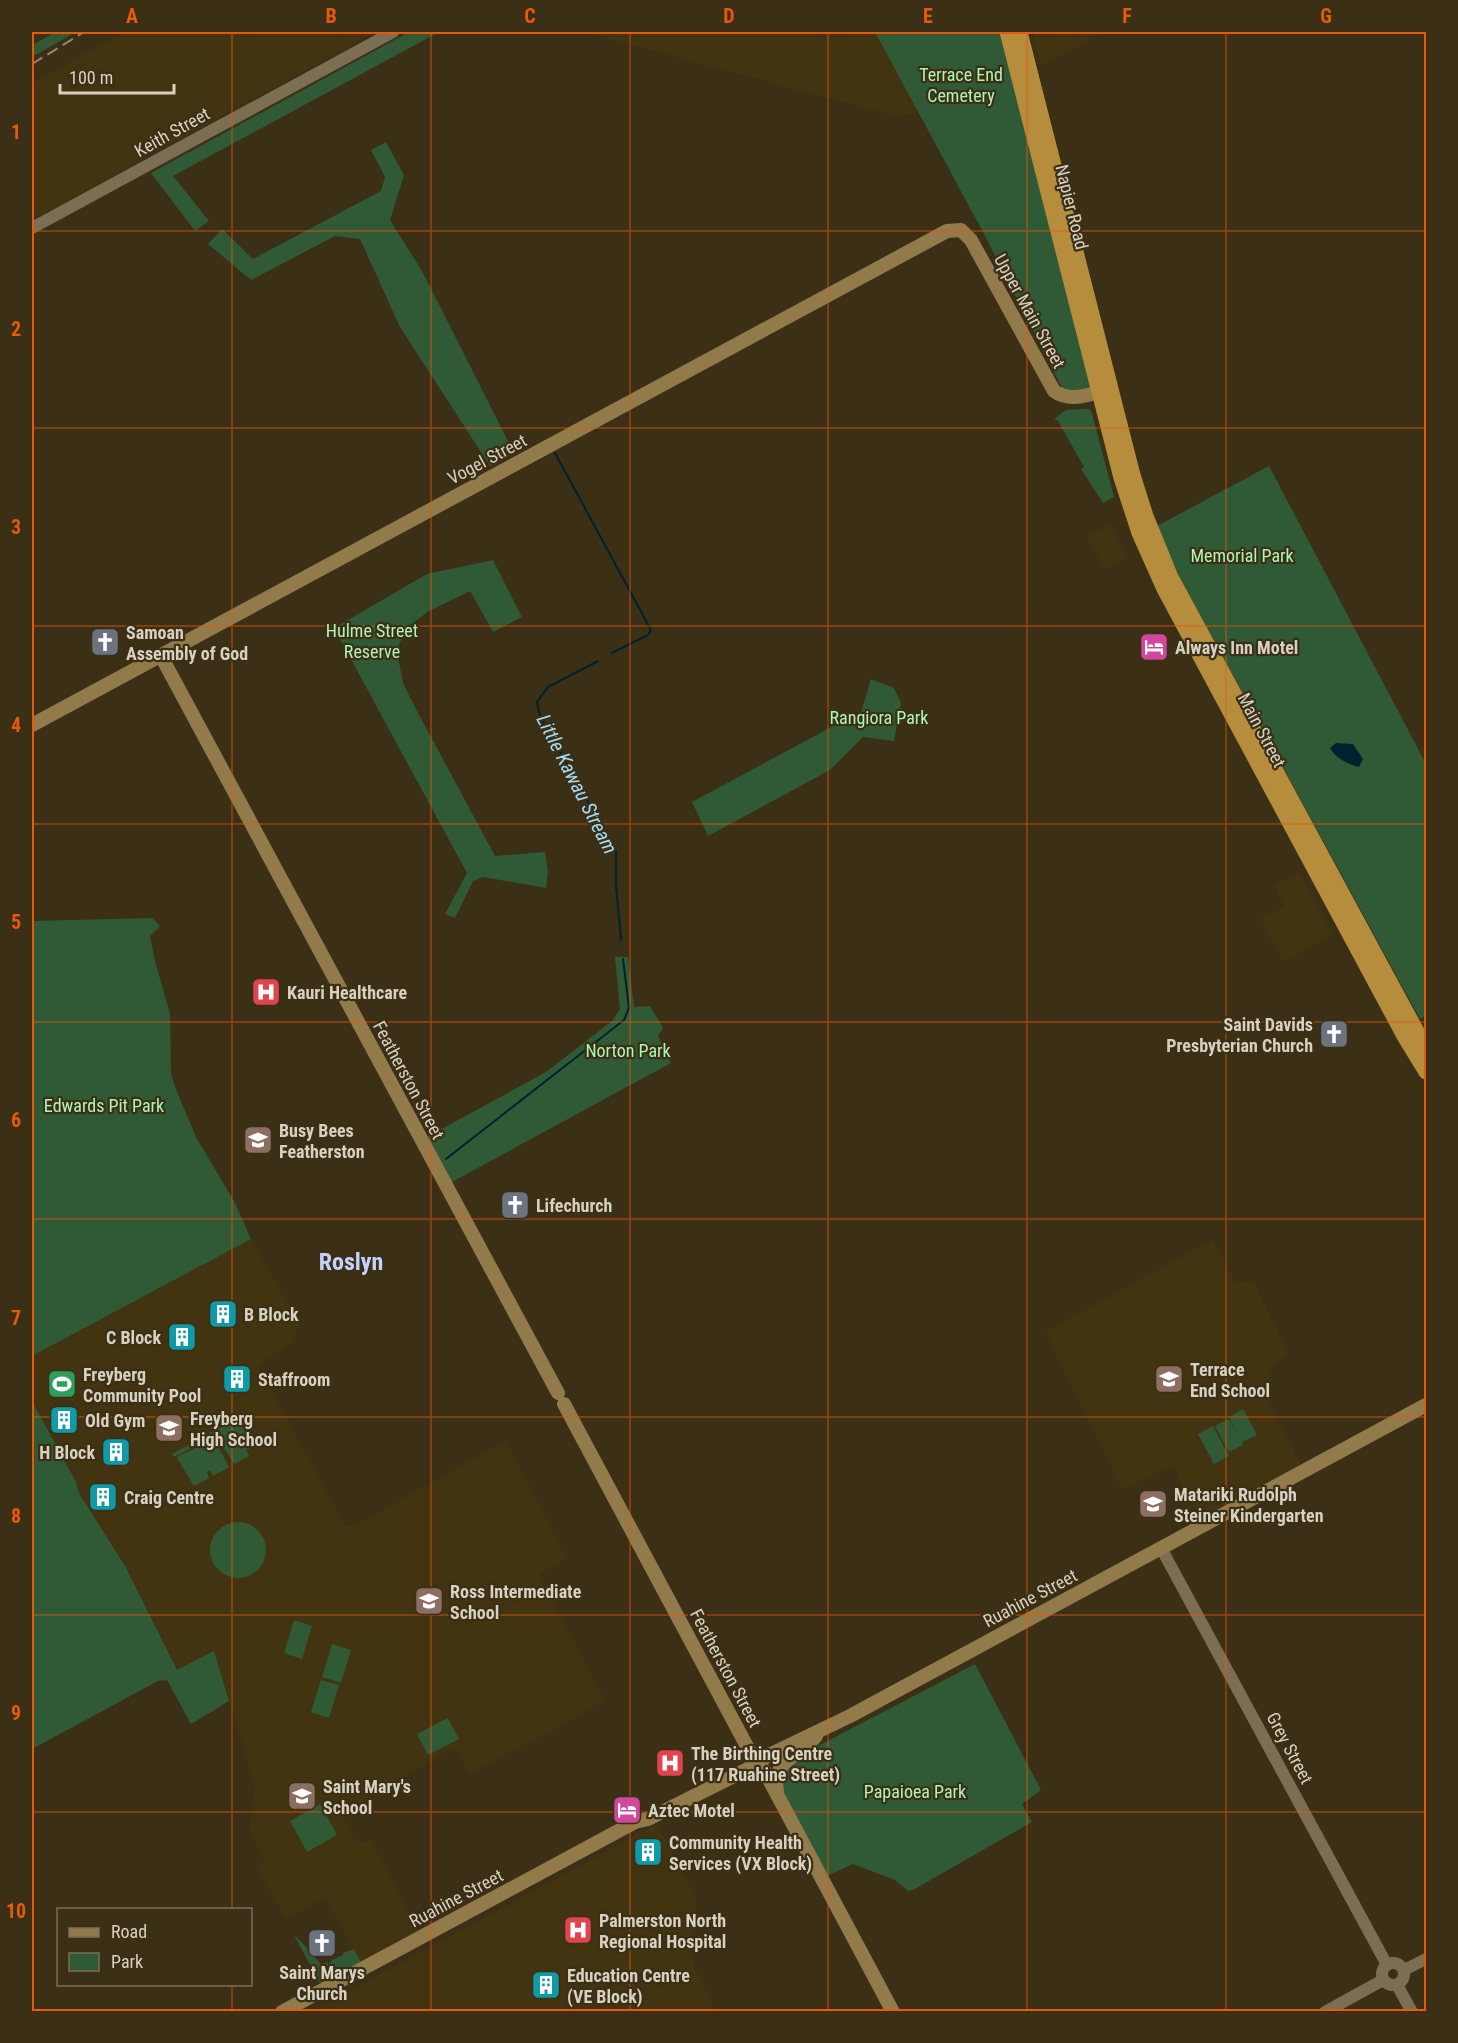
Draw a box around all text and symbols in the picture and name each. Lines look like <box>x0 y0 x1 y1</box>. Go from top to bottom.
text: A <box>126 4 138 28</box>
text: B <box>325 4 337 28</box>
text: C <box>524 4 536 28</box>
text: D <box>723 4 735 28</box>
text: E <box>923 4 933 28</box>
text: F <box>1122 4 1132 28</box>
text: G <box>1320 4 1332 28</box>
scale bar <box>60 57 174 95</box>
park label: Terrace End Cemetery <box>919 64 1003 106</box>
text: 100 m <box>69 67 113 88</box>
street label: Keith Street <box>131 103 213 161</box>
text: 1 <box>11 120 21 144</box>
street label: Napier Road <box>1051 162 1093 252</box>
street label: Upper Main Street <box>990 250 1070 372</box>
text: 2 <box>11 317 21 341</box>
street label: Vogel Street <box>444 429 530 489</box>
text: 3 <box>11 515 21 539</box>
park label: Memorial Park <box>1190 545 1294 566</box>
park label: Hulme Street Reserve <box>326 620 418 662</box>
place label: Samoan Assembly of God <box>126 622 248 664</box>
church icon: Samoan Assembly of God <box>89 626 121 658</box>
hotel icon: Always Inn Motel <box>1138 631 1170 663</box>
place label: Always Inn Motel <box>1175 637 1298 658</box>
street label: Main Street <box>1234 689 1290 771</box>
park label: Rangiora Park <box>830 707 928 728</box>
water label: Little Kawau Stream <box>531 710 623 858</box>
text: 4 <box>11 713 21 737</box>
text: 5 <box>11 910 21 934</box>
hospital icon: Kauri Healthcare <box>250 976 282 1008</box>
place label: Kauri Healthcare <box>287 982 408 1003</box>
place label: Saint Davids Presbyterian Church <box>1166 1014 1313 1056</box>
street label: Featherston Street <box>369 1017 449 1143</box>
church icon: Saint Davids Presbyterian Church <box>1318 1018 1350 1050</box>
park label: Norton Park <box>585 1040 671 1061</box>
park label: Edwards Pit Park <box>44 1095 164 1116</box>
text: 6 <box>11 1108 21 1132</box>
place label: Busy Bees Featherston <box>279 1120 365 1162</box>
school or university icon: Busy Bees Featherston <box>242 1124 274 1156</box>
church icon: Lifechurch <box>499 1189 531 1221</box>
place label: Lifechurch <box>536 1195 612 1216</box>
district label: Roslyn <box>319 1248 383 1276</box>
building icon: B Block <box>207 1298 239 1330</box>
place label: B Block <box>244 1304 299 1325</box>
text: 7 <box>11 1306 21 1330</box>
building icon: C Block <box>166 1321 198 1353</box>
place label: C Block <box>106 1327 161 1348</box>
place label: Terrace End School <box>1190 1359 1270 1401</box>
building icon: Staffroom <box>221 1363 253 1395</box>
school or university icon: Terrace End School <box>1153 1363 1185 1395</box>
place label: Freyberg Community Pool <box>83 1364 201 1406</box>
sports icon: Freyberg Community Pool <box>46 1368 78 1400</box>
place label: Staffroom <box>258 1369 330 1390</box>
building icon: Old Gym <box>48 1404 80 1436</box>
place label: Freyberg High School <box>190 1408 277 1450</box>
place label: Old Gym <box>85 1410 145 1431</box>
school or university icon: Freyberg High School <box>153 1412 185 1444</box>
building icon: H Block <box>100 1436 132 1468</box>
place label: H Block <box>39 1442 95 1463</box>
building icon: Craig Centre <box>87 1481 119 1513</box>
place label: Matariki Rudolph Steiner Kindergarten <box>1174 1484 1324 1526</box>
place label: Craig Centre <box>124 1487 214 1508</box>
school or university icon: Matariki Rudolph Steiner Kindergarten <box>1137 1488 1169 1520</box>
text: 8 <box>11 1504 21 1528</box>
street label: Ruahine Street <box>980 1565 1080 1631</box>
place label: Ross Intermediate School <box>450 1581 582 1623</box>
school or university icon: Ross Intermediate School <box>413 1585 445 1617</box>
street label: Featherston Street <box>686 1605 766 1731</box>
text: 9 <box>11 1701 21 1725</box>
street label: Grey Street <box>1262 1709 1318 1787</box>
place label: The Birthing Centre (117 Ruahine Street) <box>691 1743 840 1786</box>
hospital icon: The Birthing Centre (117 Ruahine Street) <box>654 1747 686 1779</box>
place label: Saint Mary's School <box>323 1776 411 1818</box>
school or university icon: Saint Mary's School <box>286 1780 318 1812</box>
park label: Papaioea Park <box>864 1781 966 1802</box>
hotel icon: Aztec Motel <box>611 1794 643 1826</box>
place label: Aztec Motel <box>648 1800 735 1821</box>
place label: Community Health Services (VX Block) <box>669 1832 812 1875</box>
building icon: Community Health Services (VX Block) <box>632 1836 664 1868</box>
street label: Ruahine Street <box>406 1865 506 1931</box>
text: 10 <box>6 1899 26 1923</box>
legend <box>57 1908 252 1986</box>
place label: Palmerston North Regional Hospital <box>599 1910 726 1952</box>
hospital icon: Palmerston North Regional Hospital <box>562 1914 594 1946</box>
text: Road <box>111 1921 147 1942</box>
church icon: Saint Marys Church <box>306 1927 338 1959</box>
text: Park <box>111 1951 143 1972</box>
place label: Saint Marys Church <box>279 1962 365 2004</box>
place label: Education Centre (VE Block) <box>567 1965 690 2008</box>
building icon: Education Centre (VE Block) <box>530 1969 562 2001</box>

